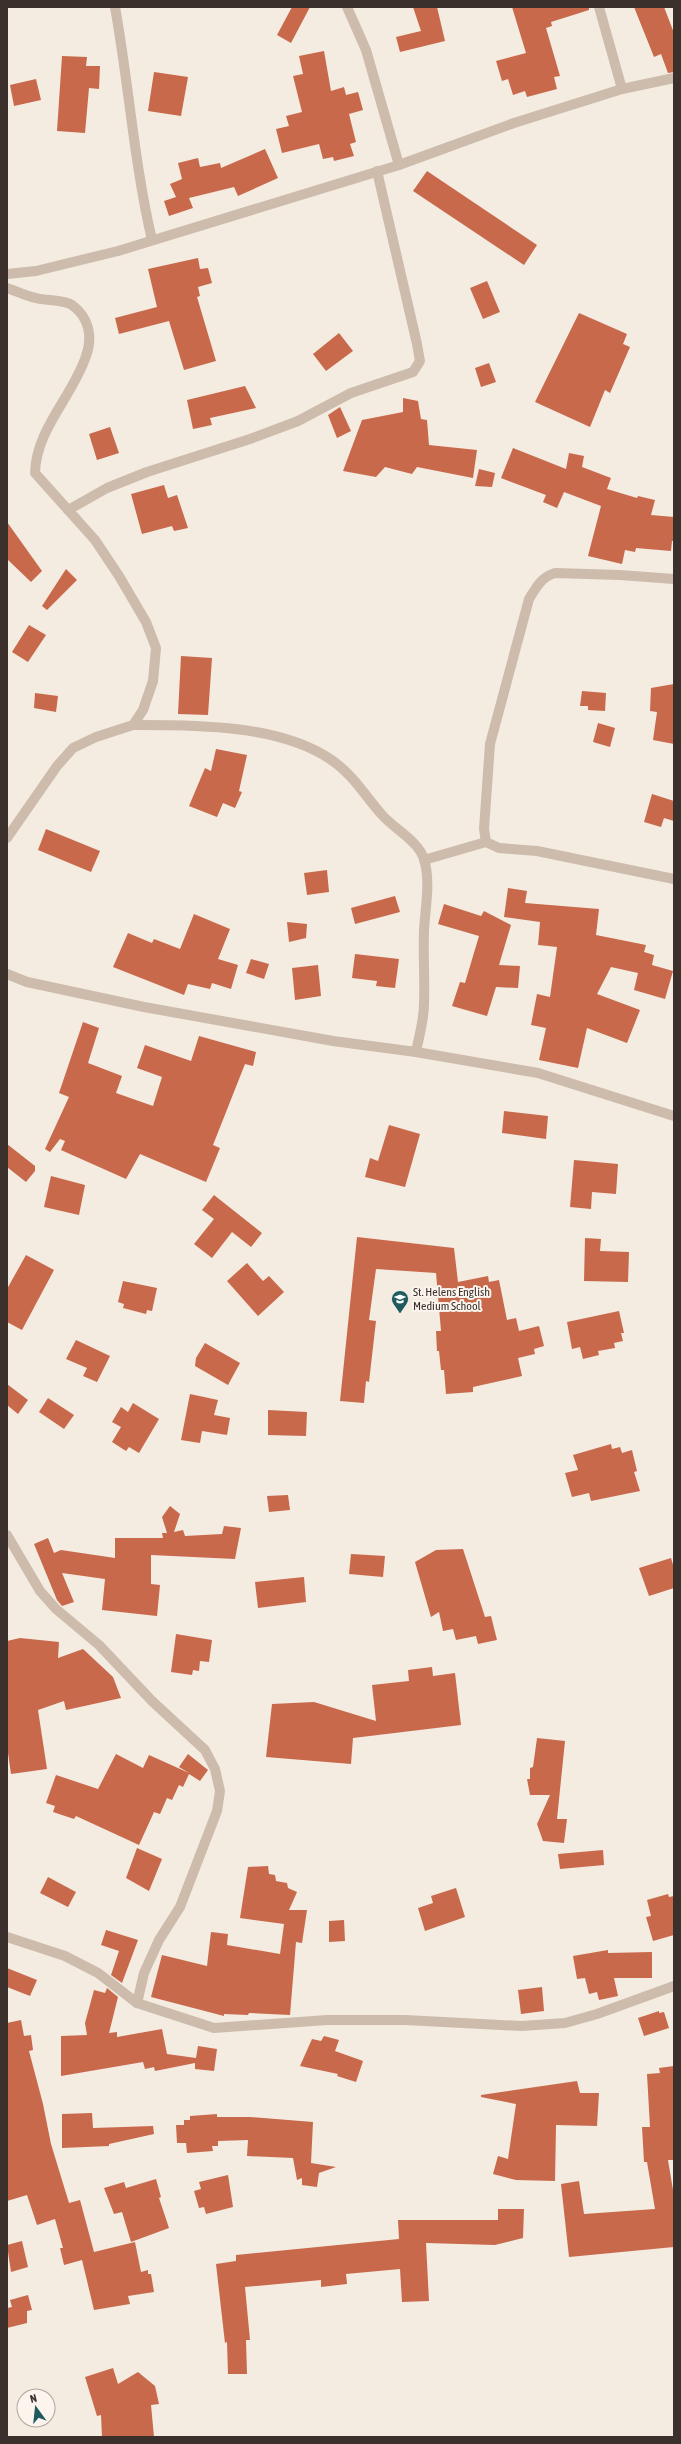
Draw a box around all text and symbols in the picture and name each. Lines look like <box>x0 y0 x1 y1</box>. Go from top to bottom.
place label: St. Helens English Medium School <box>413 1285 490 1313</box>
school or university icon: St. Helens English Medium School <box>390 1289 410 1314</box>
north arrow <box>16 2388 56 2428</box>
text: N <box>29 2392 38 2405</box>

